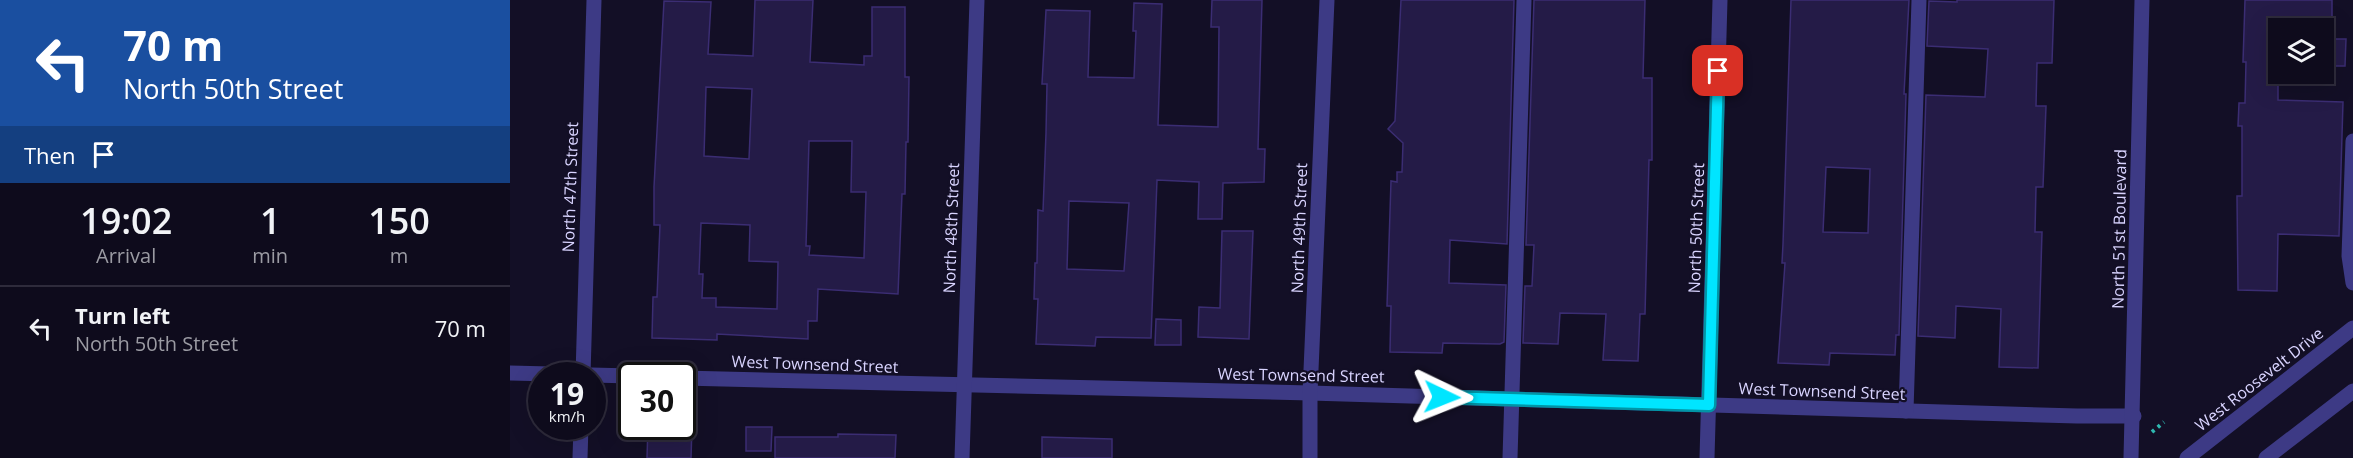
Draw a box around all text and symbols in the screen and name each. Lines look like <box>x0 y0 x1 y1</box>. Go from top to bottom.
text: 70 m <box>123 16 223 73</box>
map controls <box>2268 18 2334 84</box>
button: layers <box>2268 18 2334 84</box>
icon: left <box>24 24 102 102</box>
pin <box>1692 45 1743 96</box>
icon: arrive <box>1701 54 1734 87</box>
text: North 50th Street <box>123 70 343 107</box>
street label: North 47th Street <box>557 121 583 253</box>
icon: arrive <box>87 138 120 171</box>
text: Then <box>24 140 75 170</box>
street label: North 51st Boulevard <box>2107 149 2131 309</box>
street label: North 48th Street <box>938 162 964 294</box>
street label: North 49th Street <box>1286 162 1312 294</box>
street label: North 50th Street <box>1683 162 1709 294</box>
text: 19:02 <box>80 196 172 245</box>
text: 1 <box>260 196 281 245</box>
text: 150 <box>368 196 430 245</box>
text: Arrival <box>96 242 156 269</box>
text: min <box>252 242 288 269</box>
text: m <box>390 242 408 269</box>
text: Turn left <box>75 300 170 330</box>
icon: left <box>24 312 57 345</box>
text: 70 m <box>435 313 486 343</box>
street label: West Roosevelt Drive <box>2190 322 2328 436</box>
text: North 50th Street <box>75 330 238 357</box>
street label: West Townsend Street <box>731 350 899 378</box>
speed limit sign: 30 <box>618 362 696 440</box>
street label: West Townsend Street <box>1217 363 1385 387</box>
position arrow <box>1410 365 1474 429</box>
text: 19 <box>550 373 584 414</box>
street label: West Townsend Street <box>1738 377 1906 405</box>
text: km/h <box>549 406 585 426</box>

